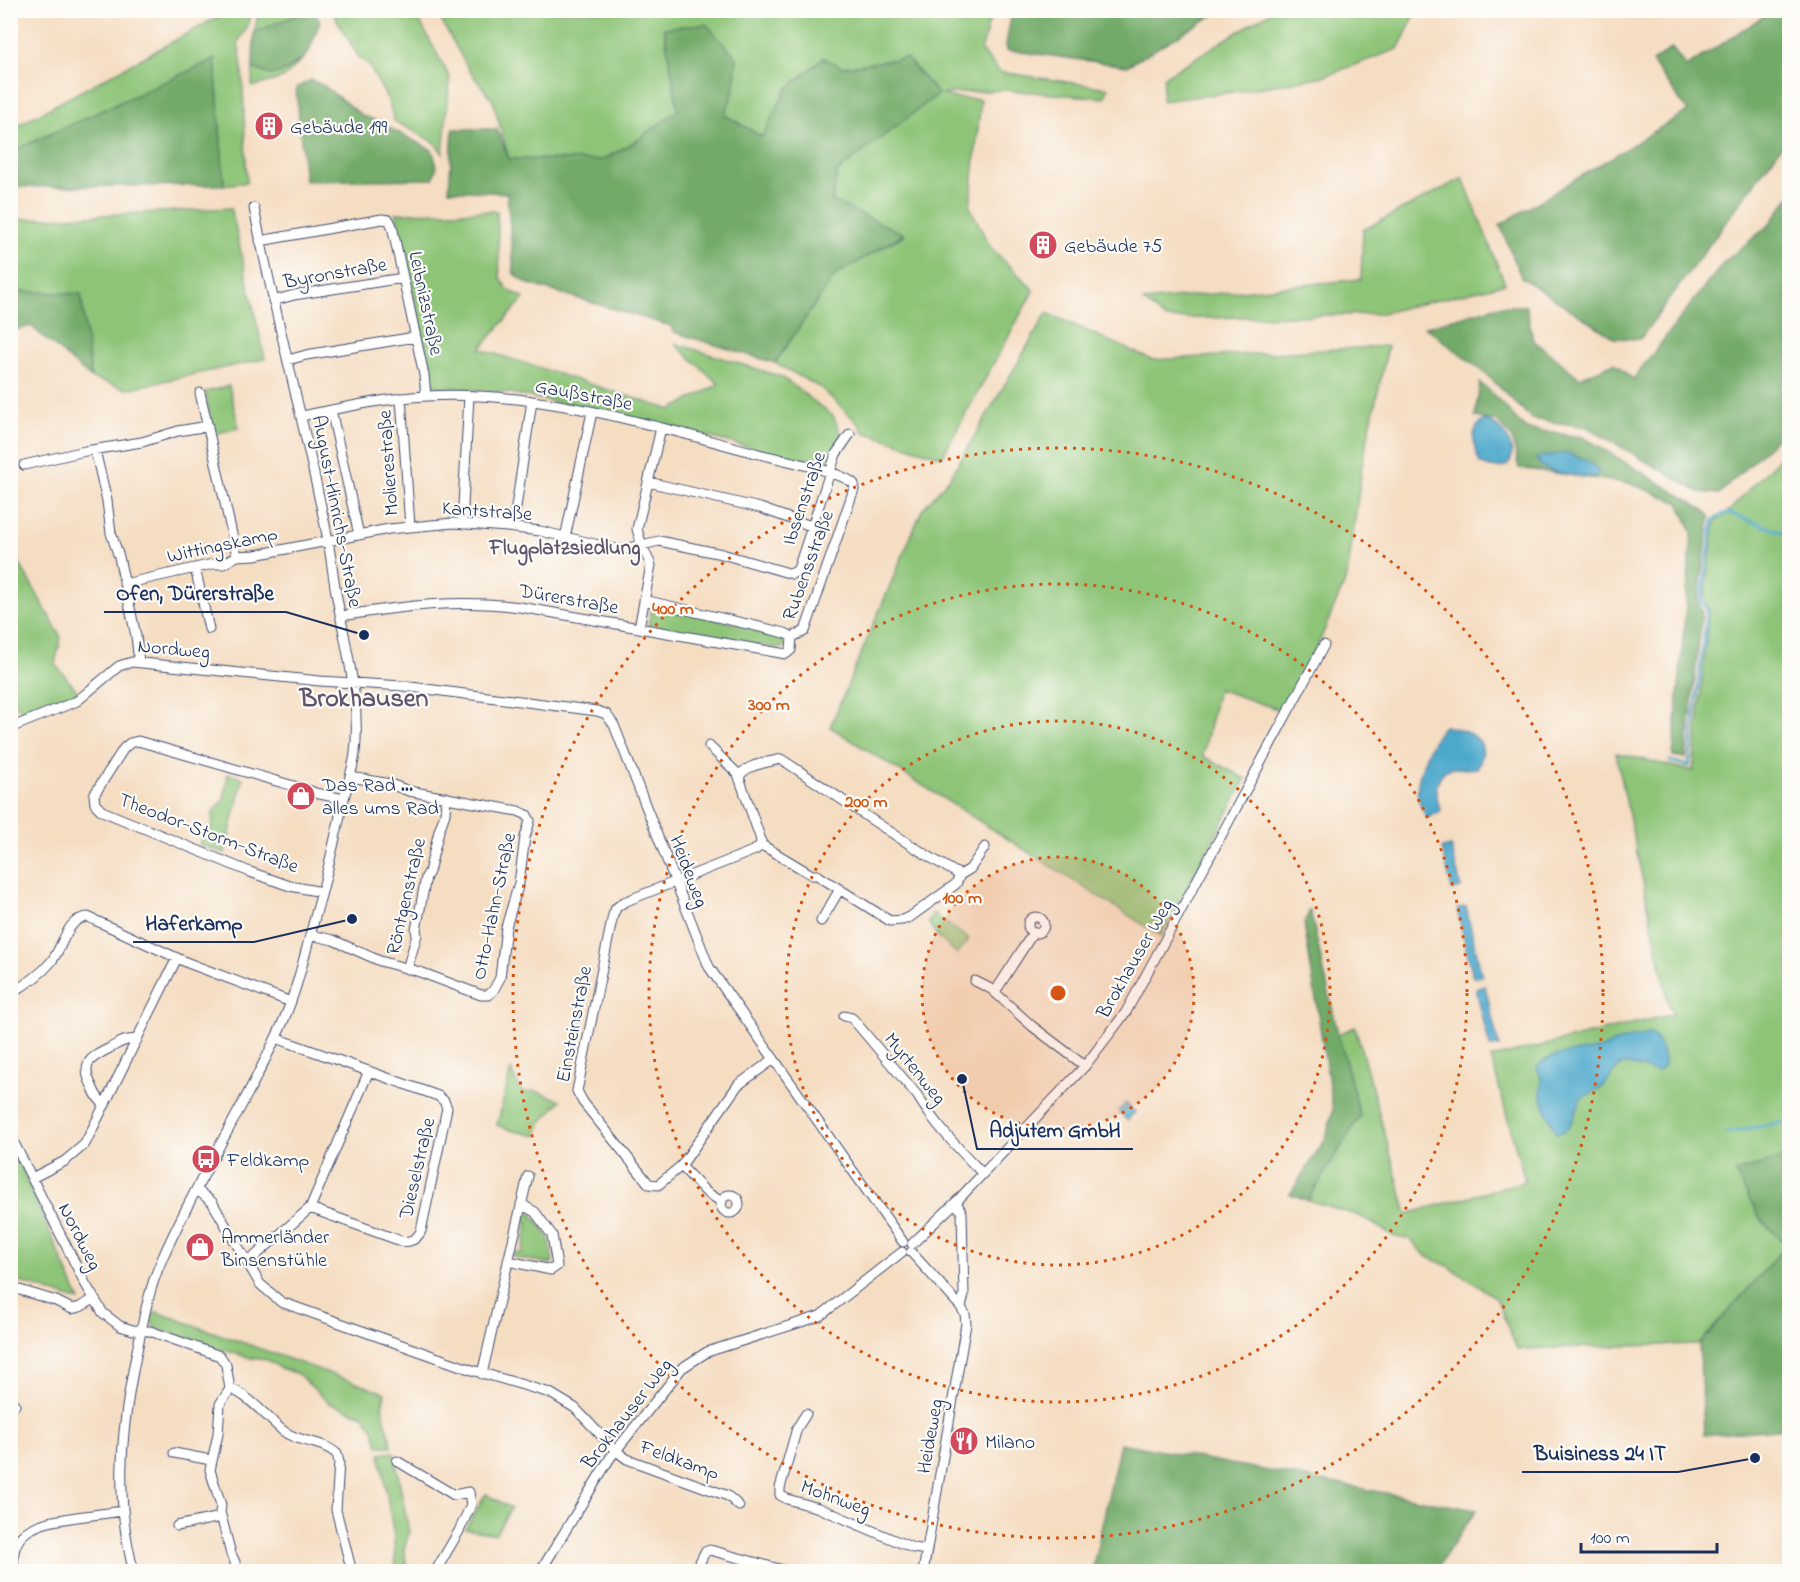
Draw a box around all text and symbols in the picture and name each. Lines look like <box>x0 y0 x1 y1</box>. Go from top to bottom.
building icon: Gebäude 199 <box>253 110 285 142</box>
place label: Gebäude 199 <box>290 114 387 143</box>
building icon: Gebäude 75 <box>1027 229 1059 261</box>
place label: Gebäude 75 <box>1064 233 1162 262</box>
street label: Leibnizstraße <box>399 249 450 358</box>
street label: Byronstraße <box>281 251 389 298</box>
street label: Gaußstraße <box>532 373 635 420</box>
street label: Molierestraße <box>371 409 408 517</box>
street label: August-Hinrichs-Straße <box>302 413 368 610</box>
street label: Ibsenstraße <box>776 448 835 550</box>
street label: Kantstraße <box>441 495 533 530</box>
street label: Rubensstraße <box>776 507 843 625</box>
street label: Wittingskamp <box>165 521 281 573</box>
district label: Flugplatzsiedlung <box>488 534 641 566</box>
callout: Ofen, Dürerstraße <box>104 573 286 612</box>
street label: Dürerstraße <box>515 577 621 623</box>
text: Ofen, Dürerstraße <box>116 580 275 610</box>
text: 400 m <box>652 597 694 623</box>
street label: Nordweg <box>136 633 211 669</box>
district label: Brokhausen <box>299 681 428 719</box>
text: 300 m <box>747 693 790 719</box>
place label: Das Rad ... alles ums Rad <box>321 772 439 824</box>
shop icon: Das Rad ... alles ums Rad <box>285 780 317 812</box>
street label: Theodor-Storm-Straße <box>114 787 302 882</box>
text: 200 m <box>844 790 888 816</box>
street label: Otto-Hahn-Straße <box>466 830 525 983</box>
street label: Heideweg <box>660 831 715 913</box>
street label: Röntgenstraße <box>380 835 436 958</box>
text: 100 m <box>942 886 982 912</box>
street label: Brokhauser Weg <box>1090 894 1183 1026</box>
callout: Haferkamp <box>133 903 254 942</box>
text: Haferkamp <box>145 910 243 940</box>
street label: Einsteinstraße <box>550 964 601 1085</box>
centre of rings <box>1048 983 1068 1003</box>
street label: Myrtenweg <box>875 1027 952 1113</box>
callout: Adjutem GmbH <box>977 1110 1133 1149</box>
street label: Dieselstraße <box>392 1115 444 1223</box>
text: Adjutem GmbH <box>989 1117 1121 1147</box>
bus stop icon: Feldkamp <box>190 1143 222 1175</box>
place label: Feldkamp <box>226 1147 310 1176</box>
street label: Nordweg <box>49 1198 108 1276</box>
place label: Ammerländer Binsenstühle <box>220 1224 330 1276</box>
shop icon: Ammerländer Binsenstühle <box>184 1231 216 1263</box>
street label: Brokhauser Weg <box>575 1353 681 1478</box>
street label: Heideweg <box>911 1397 953 1476</box>
restaurant icon: Milano <box>948 1425 980 1457</box>
place label: Milano <box>985 1429 1035 1458</box>
street label: Feldkamp <box>634 1433 723 1489</box>
callout: Buisiness 24 IT <box>1522 1433 1678 1472</box>
text: Buisiness 24 IT <box>1533 1440 1666 1470</box>
street label: Mohnweg <box>796 1473 874 1526</box>
scale bar <box>1581 1516 1718 1554</box>
text: 100 m <box>1590 1526 1630 1552</box>

